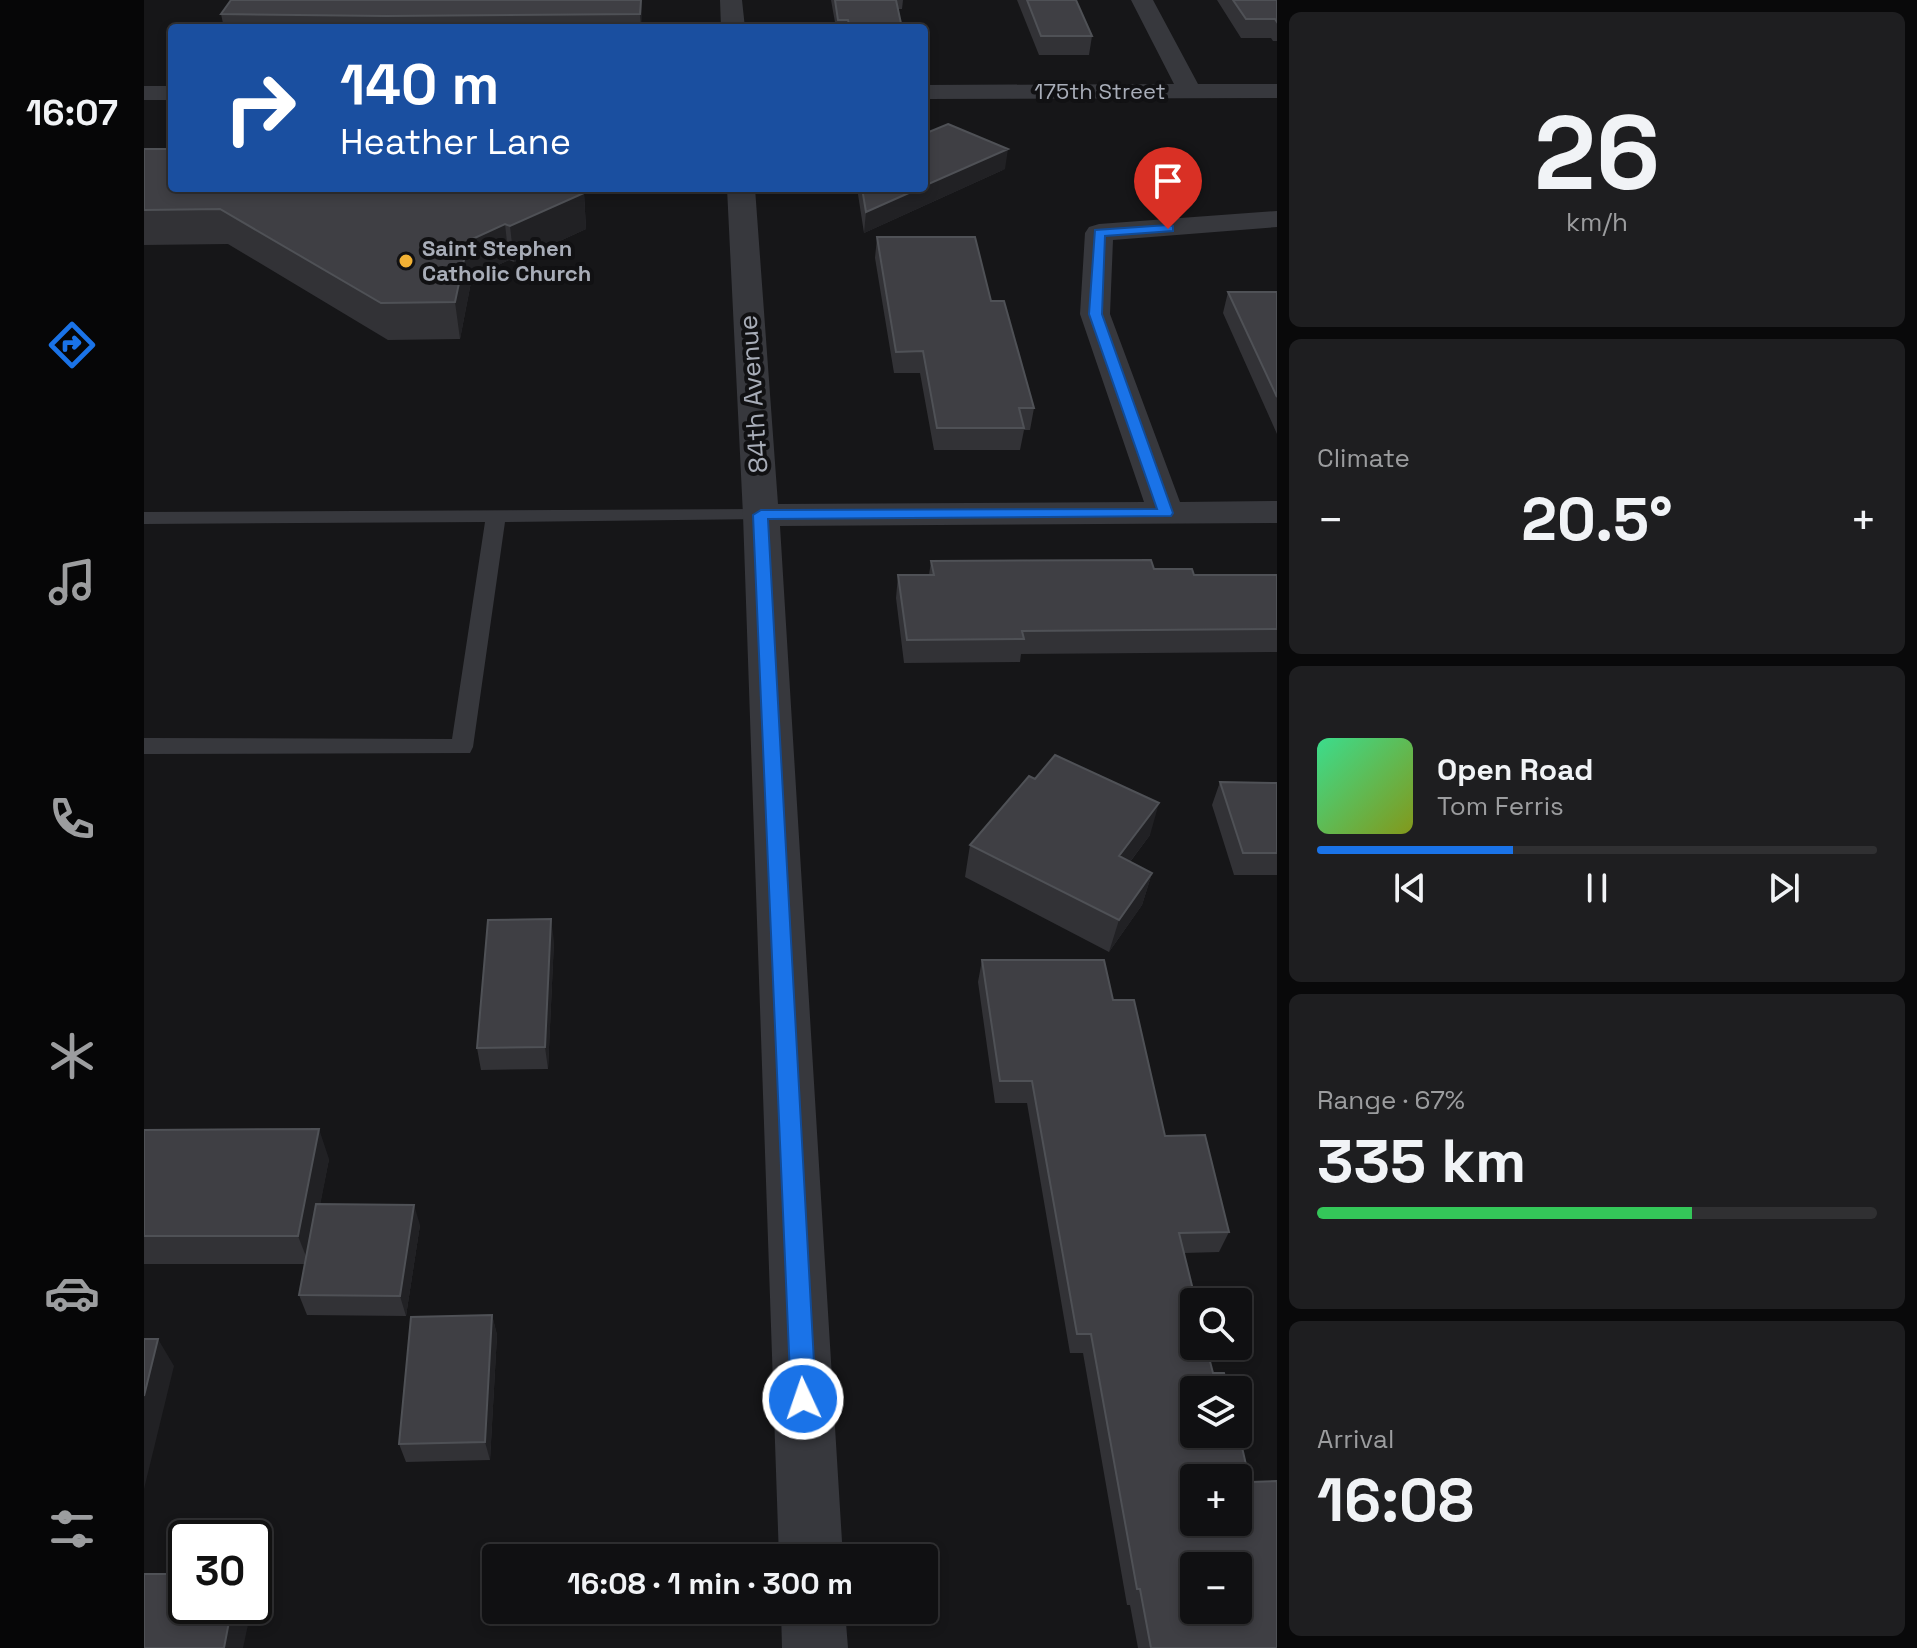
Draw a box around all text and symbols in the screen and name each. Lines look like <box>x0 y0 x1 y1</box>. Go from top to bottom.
text: 140 m <box>340 49 499 120</box>
icon: right <box>208 56 312 160</box>
street label: 175th Street <box>1034 77 1166 105</box>
text: 26 <box>1534 87 1660 219</box>
text: 16:07 <box>26 90 118 136</box>
text: Heather Lane <box>340 119 571 165</box>
pin <box>1134 147 1202 229</box>
icon: arrive <box>1146 159 1190 203</box>
text: km/h <box>1566 205 1628 239</box>
place label: Saint Stephen Catholic Church <box>422 234 591 287</box>
marker: Saint Stephen Catholic Church <box>397 252 415 270</box>
street label: 84th Avenue <box>731 314 775 474</box>
icon: directions <box>44 317 100 373</box>
text: Climate <box>1317 441 1410 475</box>
text: 20.5° <box>1521 481 1673 558</box>
text: − <box>1317 492 1344 548</box>
text: + <box>1850 492 1877 548</box>
icon: music <box>44 554 100 610</box>
text: Open Road <box>1437 750 1593 789</box>
text: Tom Ferris <box>1437 789 1564 823</box>
icon: phone <box>44 791 100 847</box>
icon: previous <box>1388 866 1432 910</box>
icon: pause <box>1575 866 1619 910</box>
icon: next <box>1762 866 1806 910</box>
icon: climate <box>44 1028 100 1084</box>
text: Range · 67% <box>1317 1083 1465 1117</box>
text: 335 km <box>1317 1123 1526 1200</box>
icon: car <box>44 1265 100 1321</box>
map controls <box>1180 1288 1252 1624</box>
button: search <box>1180 1288 1252 1360</box>
position arrow <box>761 1357 845 1441</box>
button: layers <box>1180 1376 1252 1448</box>
text: Arrival <box>1317 1422 1394 1456</box>
text: 16:08 <box>1317 1462 1474 1539</box>
button: + <box>1180 1464 1252 1536</box>
icon: filters <box>44 1501 100 1557</box>
speed limit sign: 30 <box>168 1520 272 1624</box>
button: − <box>1180 1552 1252 1624</box>
text: 16:08 · 1 min · 300 m <box>567 1564 853 1603</box>

